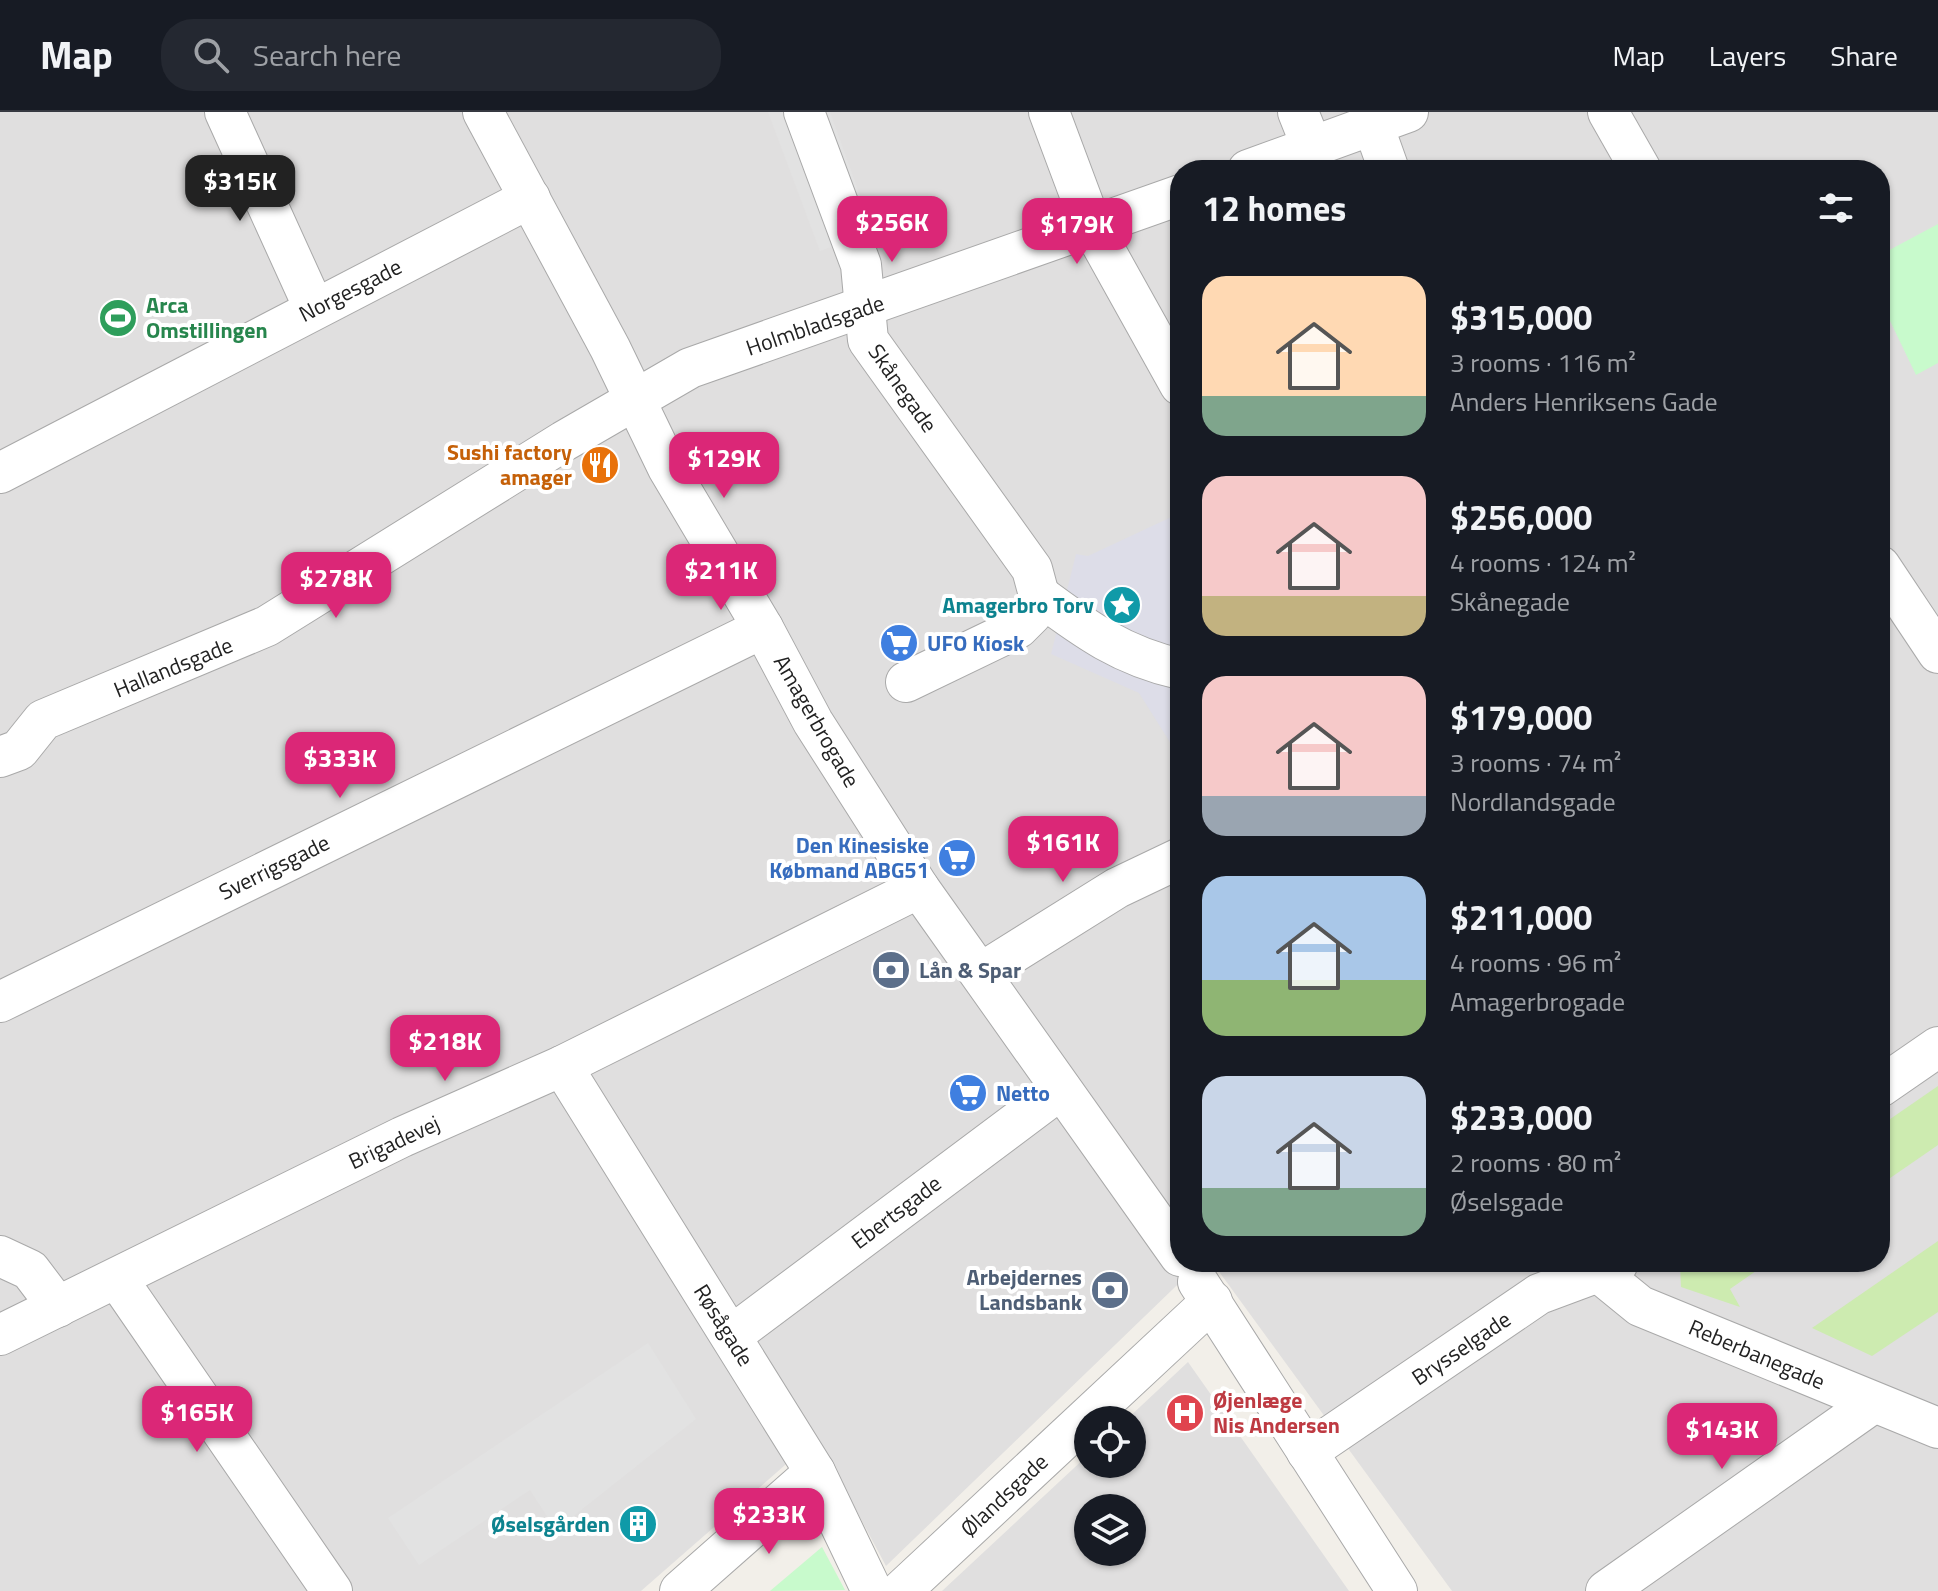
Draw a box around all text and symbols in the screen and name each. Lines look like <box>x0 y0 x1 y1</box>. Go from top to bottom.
search box <box>161 19 721 91</box>
text: Map <box>40 26 113 84</box>
text: Search here <box>253 32 402 78</box>
icon: search <box>189 33 233 77</box>
text: Map <box>1612 34 1665 77</box>
text: Layers <box>1709 34 1786 77</box>
text: Share <box>1830 34 1898 77</box>
pin: $315K <box>184 155 296 223</box>
text: $315K <box>203 161 277 200</box>
text: 12 homes <box>1202 182 1346 234</box>
icon: filters <box>1814 186 1858 230</box>
pin: $256K <box>836 196 948 264</box>
pin: $179K <box>1021 198 1133 266</box>
text: $256K <box>855 202 929 241</box>
text: $179K <box>1040 204 1114 243</box>
street label: Norgesgade <box>293 250 407 330</box>
street label: Holmbladsgade <box>741 285 889 365</box>
place label: Arca Omstillingen <box>146 288 268 347</box>
text: $315,000 <box>1450 291 1592 343</box>
sports icon: Arca Omstillingen <box>97 297 139 339</box>
icon: home <box>1266 308 1362 404</box>
street label: Skånegade <box>860 337 946 439</box>
text: 3 rooms · 116 m² <box>1450 343 1636 382</box>
text: Anders Henriksens Gade <box>1450 382 1718 421</box>
pin: $129K <box>668 432 780 500</box>
place label: Sushi factory amager <box>447 435 572 494</box>
text: $129K <box>687 438 761 477</box>
restaurant icon: Sushi factory amager <box>579 444 621 486</box>
text: $256,000 <box>1450 491 1592 543</box>
icon: home <box>1266 508 1362 604</box>
text: 4 rooms · 124 m² <box>1450 543 1636 582</box>
pin: $211K <box>665 544 777 612</box>
text: $211K <box>684 550 758 589</box>
pin: $278K <box>280 552 392 620</box>
text: $278K <box>299 558 373 597</box>
text: Skånegade <box>1450 582 1570 621</box>
place icon: Amagerbro Torv <box>1101 584 1143 626</box>
place label: Amagerbro Torv <box>942 588 1094 622</box>
supermarket icon: UFO Kiosk <box>878 622 920 664</box>
place label: UFO Kiosk <box>927 626 1025 660</box>
street label: Hallandsgade <box>108 628 238 706</box>
street label: Amagerbrogade <box>765 648 869 794</box>
text: $179,000 <box>1450 691 1592 743</box>
icon: home <box>1266 708 1362 804</box>
pin: $333K <box>284 732 396 800</box>
text: $333K <box>303 738 377 777</box>
text: 3 rooms · 74 m² <box>1450 743 1621 782</box>
text: Nordlandsgade <box>1450 782 1616 821</box>
pin: $161K <box>1007 816 1119 884</box>
text: $161K <box>1026 822 1100 861</box>
street label: Sverrigsgade <box>213 825 335 909</box>
place label: Den Kinesiske Købmand ABG51 <box>769 828 929 887</box>
supermarket icon: Den Kinesiske Købmand ABG51 <box>936 837 978 879</box>
text: $211,000 <box>1450 891 1592 943</box>
icon: home <box>1266 908 1362 1004</box>
text: 4 rooms · 96 m² <box>1450 943 1621 982</box>
bank icon: Lån & Spar <box>870 949 912 991</box>
place label: Lån & Spar <box>919 953 1021 987</box>
text: Amagerbrogade <box>1450 982 1625 1021</box>
pin: $218K <box>389 1015 501 1083</box>
text: $218K <box>408 1021 482 1060</box>
supermarket icon: Netto <box>947 1072 989 1114</box>
place label: Netto <box>996 1076 1050 1110</box>
text: $233,000 <box>1450 1091 1592 1143</box>
street label: Brigadevej <box>343 1106 445 1178</box>
icon: home <box>1266 1108 1362 1204</box>
text: 2 rooms · 80 m² <box>1450 1143 1621 1182</box>
street label: Ebertsgade <box>844 1167 948 1257</box>
text: Øselsgade <box>1450 1182 1564 1221</box>
place label: Arbejdernes Landsbank <box>966 1260 1083 1319</box>
bank icon: Arbejdernes Landsbank <box>1089 1269 1131 1311</box>
street label: Røsågade <box>685 1277 763 1373</box>
street label: Brysselgade <box>1404 1302 1518 1394</box>
street label: Reberbanegade <box>1683 1310 1831 1398</box>
place label: Øjenlæge Nis Andersen <box>1213 1383 1340 1442</box>
pin: $165K <box>141 1386 253 1454</box>
text: $165K <box>160 1392 234 1431</box>
hospital icon: Øjenlæge Nis Andersen <box>1164 1392 1206 1434</box>
pin: $143K <box>1666 1403 1778 1471</box>
map controls <box>1074 1406 1146 1566</box>
button: locate <box>1074 1406 1146 1478</box>
text: $143K <box>1685 1409 1759 1448</box>
street label: Ølandsgade <box>952 1445 1056 1545</box>
pin: $233K <box>713 1488 825 1556</box>
text: $233K <box>732 1494 806 1533</box>
button: layers <box>1074 1494 1146 1566</box>
building icon: Øselsgården <box>617 1503 659 1545</box>
place label: Øselsgården <box>491 1507 610 1541</box>

